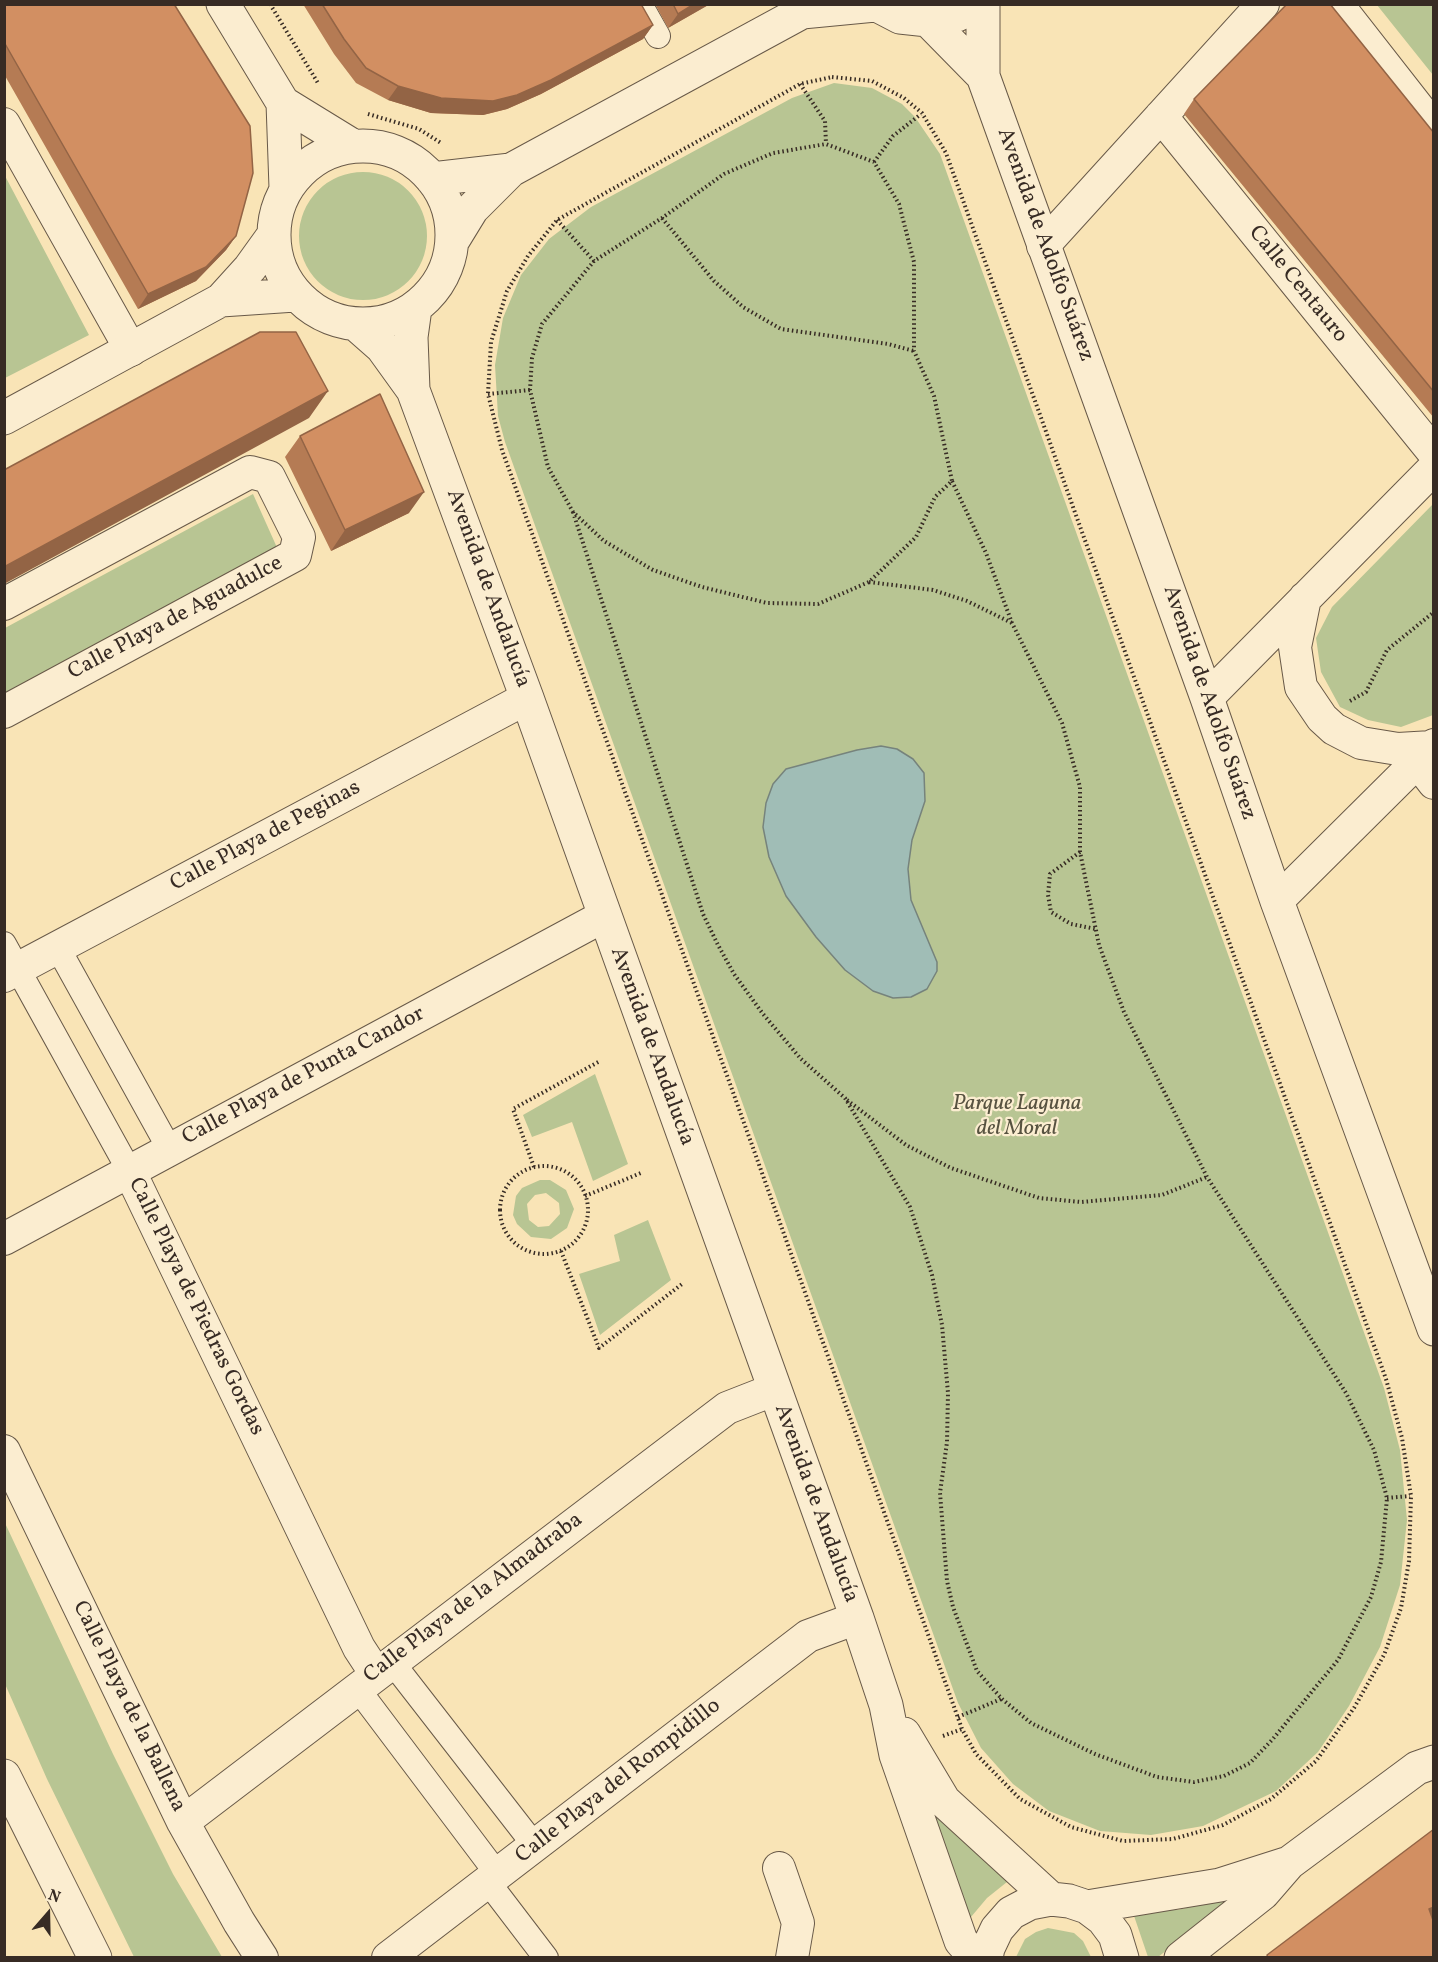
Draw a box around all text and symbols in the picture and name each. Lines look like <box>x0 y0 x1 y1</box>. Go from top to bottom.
street label: Avenida de Adolfo Suárez <box>990 125 1098 365</box>
street label: Calle Centauro <box>1242 221 1352 349</box>
street label: Avenida de Andalucía <box>439 486 535 692</box>
street label: Calle Playa de Aguadulce <box>64 551 288 687</box>
street label: Avenida de Adolfo Suárez <box>1155 582 1261 824</box>
street label: Calle Playa de Peginas <box>166 776 366 898</box>
street label: Avenida de Andalucía <box>603 944 699 1150</box>
street label: Calle Playa de Punta Candor <box>178 1002 430 1152</box>
park label: Parque Laguna del Moral <box>953 1092 1081 1144</box>
street label: Calle Playa de Piedras Gordas <box>121 1174 269 1440</box>
street label: Avenida de Andalucía <box>767 1401 863 1607</box>
street label: Calle Playa de la Almadraba <box>359 1508 589 1690</box>
street label: Calle Playa de la Ballena <box>65 1597 191 1817</box>
street label: Calle Playa del Rompidillo <box>511 1694 727 1870</box>
north arrow <box>18 1884 78 1944</box>
text: N <box>45 1885 63 1909</box>

